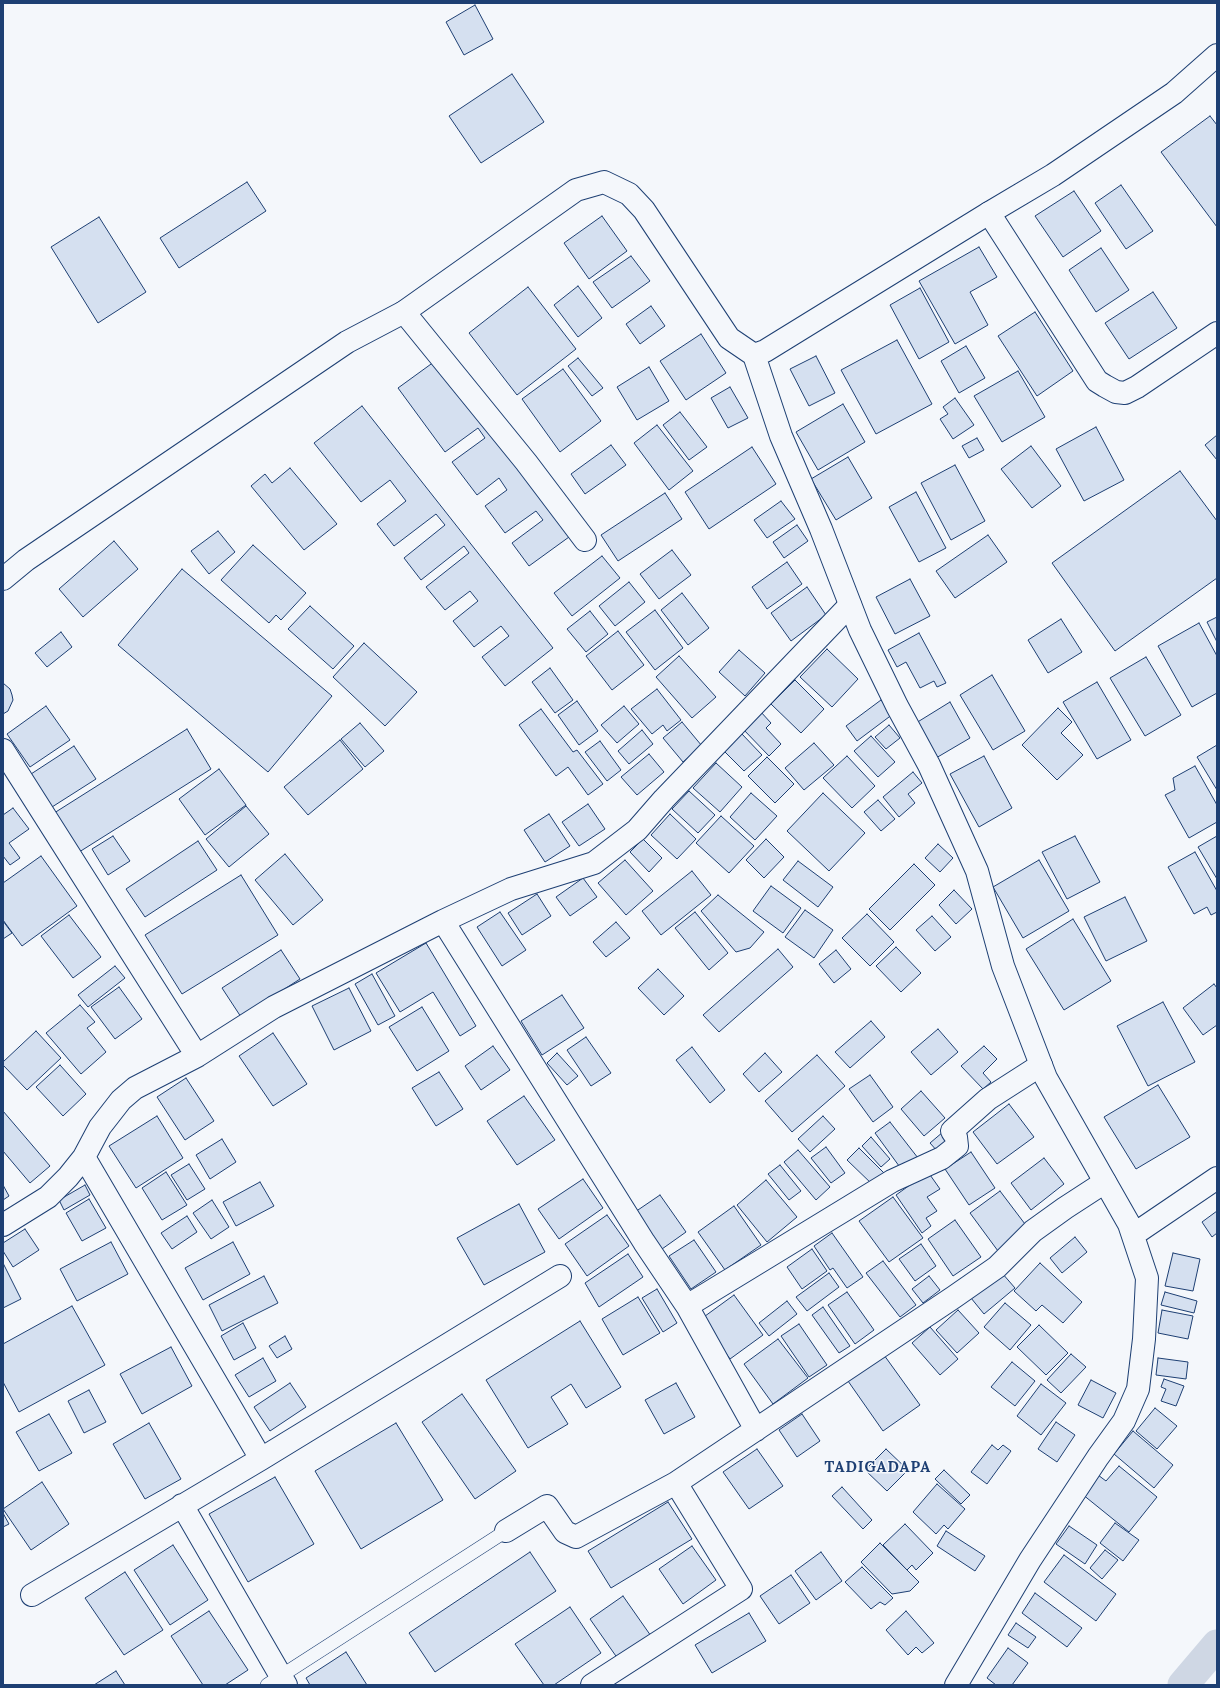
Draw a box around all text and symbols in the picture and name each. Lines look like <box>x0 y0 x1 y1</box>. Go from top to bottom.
district label: TADIGADAPA <box>825 1459 931 1477</box>

